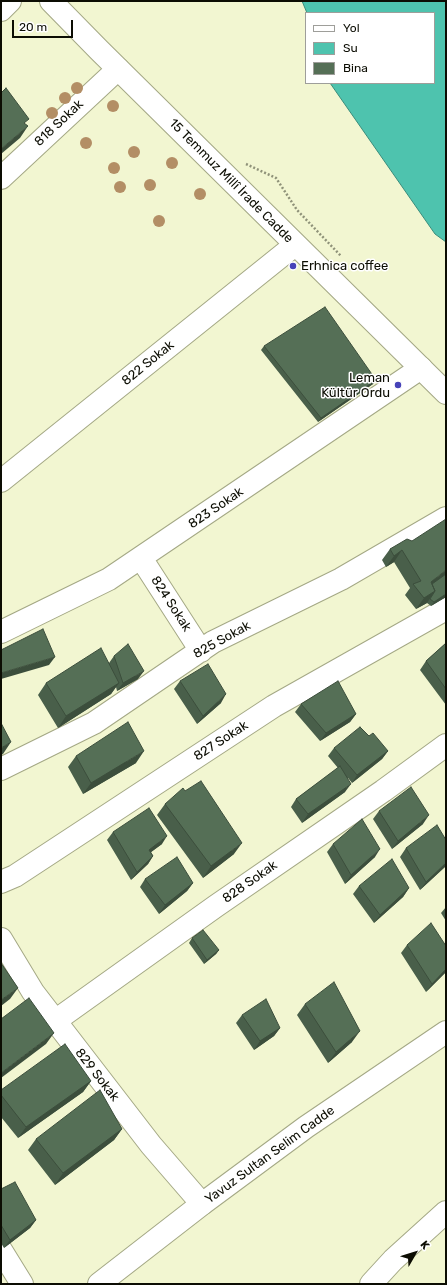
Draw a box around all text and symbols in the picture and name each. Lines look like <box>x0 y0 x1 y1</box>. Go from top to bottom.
scale bar <box>14 12 75 38</box>
legend <box>305 12 435 84</box>
text: 20 m <box>19 20 47 34</box>
text: Yol <box>343 21 360 35</box>
text: Su <box>343 41 358 55</box>
text: Bina <box>343 61 368 75</box>
street label: 818 Sokak <box>31 96 87 150</box>
street label: 15 Temmuz Millî İrade Cadde <box>166 116 296 246</box>
place label: Erhnica coffee <box>301 258 388 274</box>
marker: Erhnica coffee <box>288 261 298 271</box>
street label: 822 Sokak <box>119 337 177 389</box>
place label: Leman Kültür Ordu <box>321 370 390 401</box>
marker: Leman Kültür Ordu <box>393 380 403 390</box>
street label: 823 Sokak <box>186 484 246 532</box>
street label: 824 Sokak <box>147 573 195 635</box>
street label: 825 Sokak <box>191 618 253 662</box>
street label: 827 Sokak <box>191 718 251 764</box>
street label: 828 Sokak <box>220 857 280 907</box>
street label: 829 Sokak <box>72 1045 122 1105</box>
street label: Yavuz Sultan Selim Cadde <box>202 1103 338 1207</box>
north arrow <box>395 1233 435 1273</box>
text: K <box>417 1238 432 1252</box>

